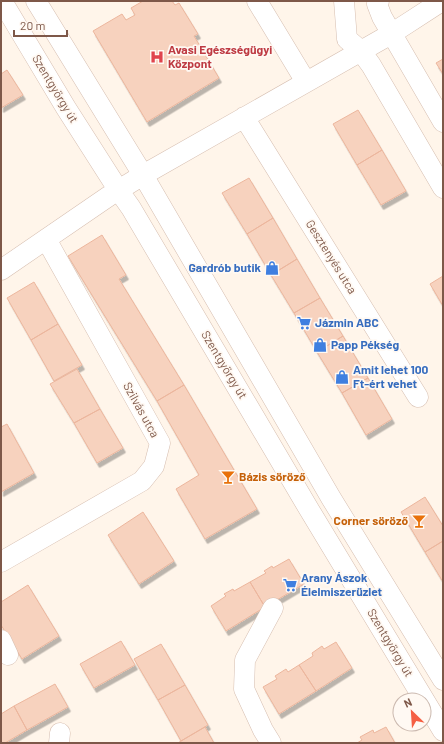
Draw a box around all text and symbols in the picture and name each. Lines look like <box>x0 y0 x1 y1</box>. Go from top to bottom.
scale bar <box>14 12 67 38</box>
text: 20 m <box>20 18 46 32</box>
place label: Avasi Egészségügyi Központ <box>168 42 272 70</box>
hospital icon: Avasi Egészségügyi Központ <box>149 49 165 65</box>
street label: Szentgyörgy út <box>30 52 82 125</box>
street label: Gesztenyés utca <box>304 217 360 296</box>
place label: Gardrób butik <box>189 260 262 274</box>
shop icon: Gardrób butik <box>264 260 280 276</box>
supermarket icon: Jázmin ABC <box>296 315 312 331</box>
place label: Jázmin ABC <box>315 315 379 329</box>
street label: Szentgyörgy út <box>199 328 251 401</box>
shop icon: Papp Pékség <box>312 337 328 353</box>
place label: Papp Pékség <box>331 337 400 351</box>
place label: Amit lehet 100 Ft-ért vehet <box>353 362 429 390</box>
shop icon: Amit lehet 100 Ft-ért vehet <box>334 369 350 385</box>
street label: Szilvás utca <box>121 379 163 440</box>
bar icon: Bázis söröző <box>220 469 236 485</box>
place label: Bázis söröző <box>239 469 306 483</box>
place label: Corner söröző <box>334 513 408 527</box>
bar icon: Corner söröző <box>411 513 427 529</box>
place label: Arany Ászok Élelmiszerüzlet <box>301 570 383 598</box>
supermarket icon: Arany Ászok Élelmiszerüzlet <box>282 577 298 593</box>
street label: Szentgyörgy út <box>365 606 417 679</box>
north arrow <box>392 692 432 732</box>
text: N <box>401 695 414 710</box>

